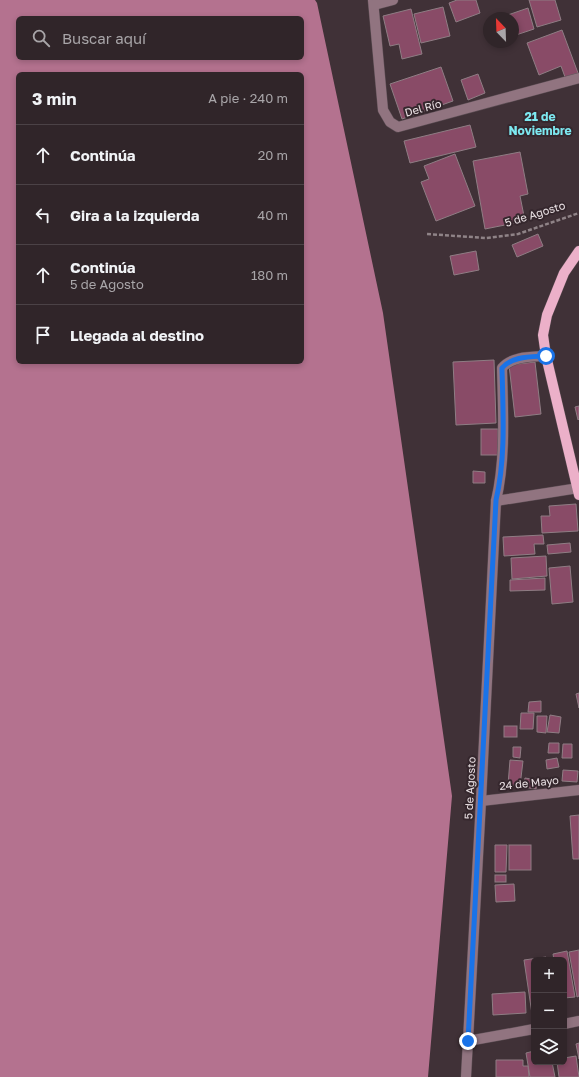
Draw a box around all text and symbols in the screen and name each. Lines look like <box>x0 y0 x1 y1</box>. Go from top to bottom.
north arrow <box>483 12 519 48</box>
search box <box>16 16 304 60</box>
icon: search <box>30 27 52 49</box>
text: Buscar aquí <box>62 29 146 47</box>
text: 3 min <box>32 88 76 109</box>
text: A pie · 240 m <box>208 90 288 106</box>
street label: Del Río <box>403 96 443 119</box>
district label: 21 de Noviembre <box>508 109 572 138</box>
icon: ahead <box>32 144 54 166</box>
text: Continúa <box>70 146 136 164</box>
text: 20 m <box>258 147 288 163</box>
street label: 5 de Agosto <box>503 198 567 229</box>
icon: left <box>32 204 54 226</box>
text: Gira a la izquierda <box>70 206 200 224</box>
text: 40 m <box>257 207 288 223</box>
text: Continúa <box>70 258 136 276</box>
icon: ahead <box>32 264 54 286</box>
text: 180 m <box>251 267 288 283</box>
text: 5 de Agosto <box>70 276 144 292</box>
icon: arrive <box>32 324 54 346</box>
text: Llegada al destino <box>70 326 204 344</box>
route start <box>537 347 555 365</box>
street label: 5 de Agosto <box>461 756 478 820</box>
street label: 24 de Mayo <box>499 773 560 792</box>
map controls <box>531 957 567 1065</box>
button: + <box>531 957 567 993</box>
button: − <box>531 993 567 1029</box>
button: layers <box>531 1029 567 1065</box>
route end <box>459 1032 477 1050</box>

